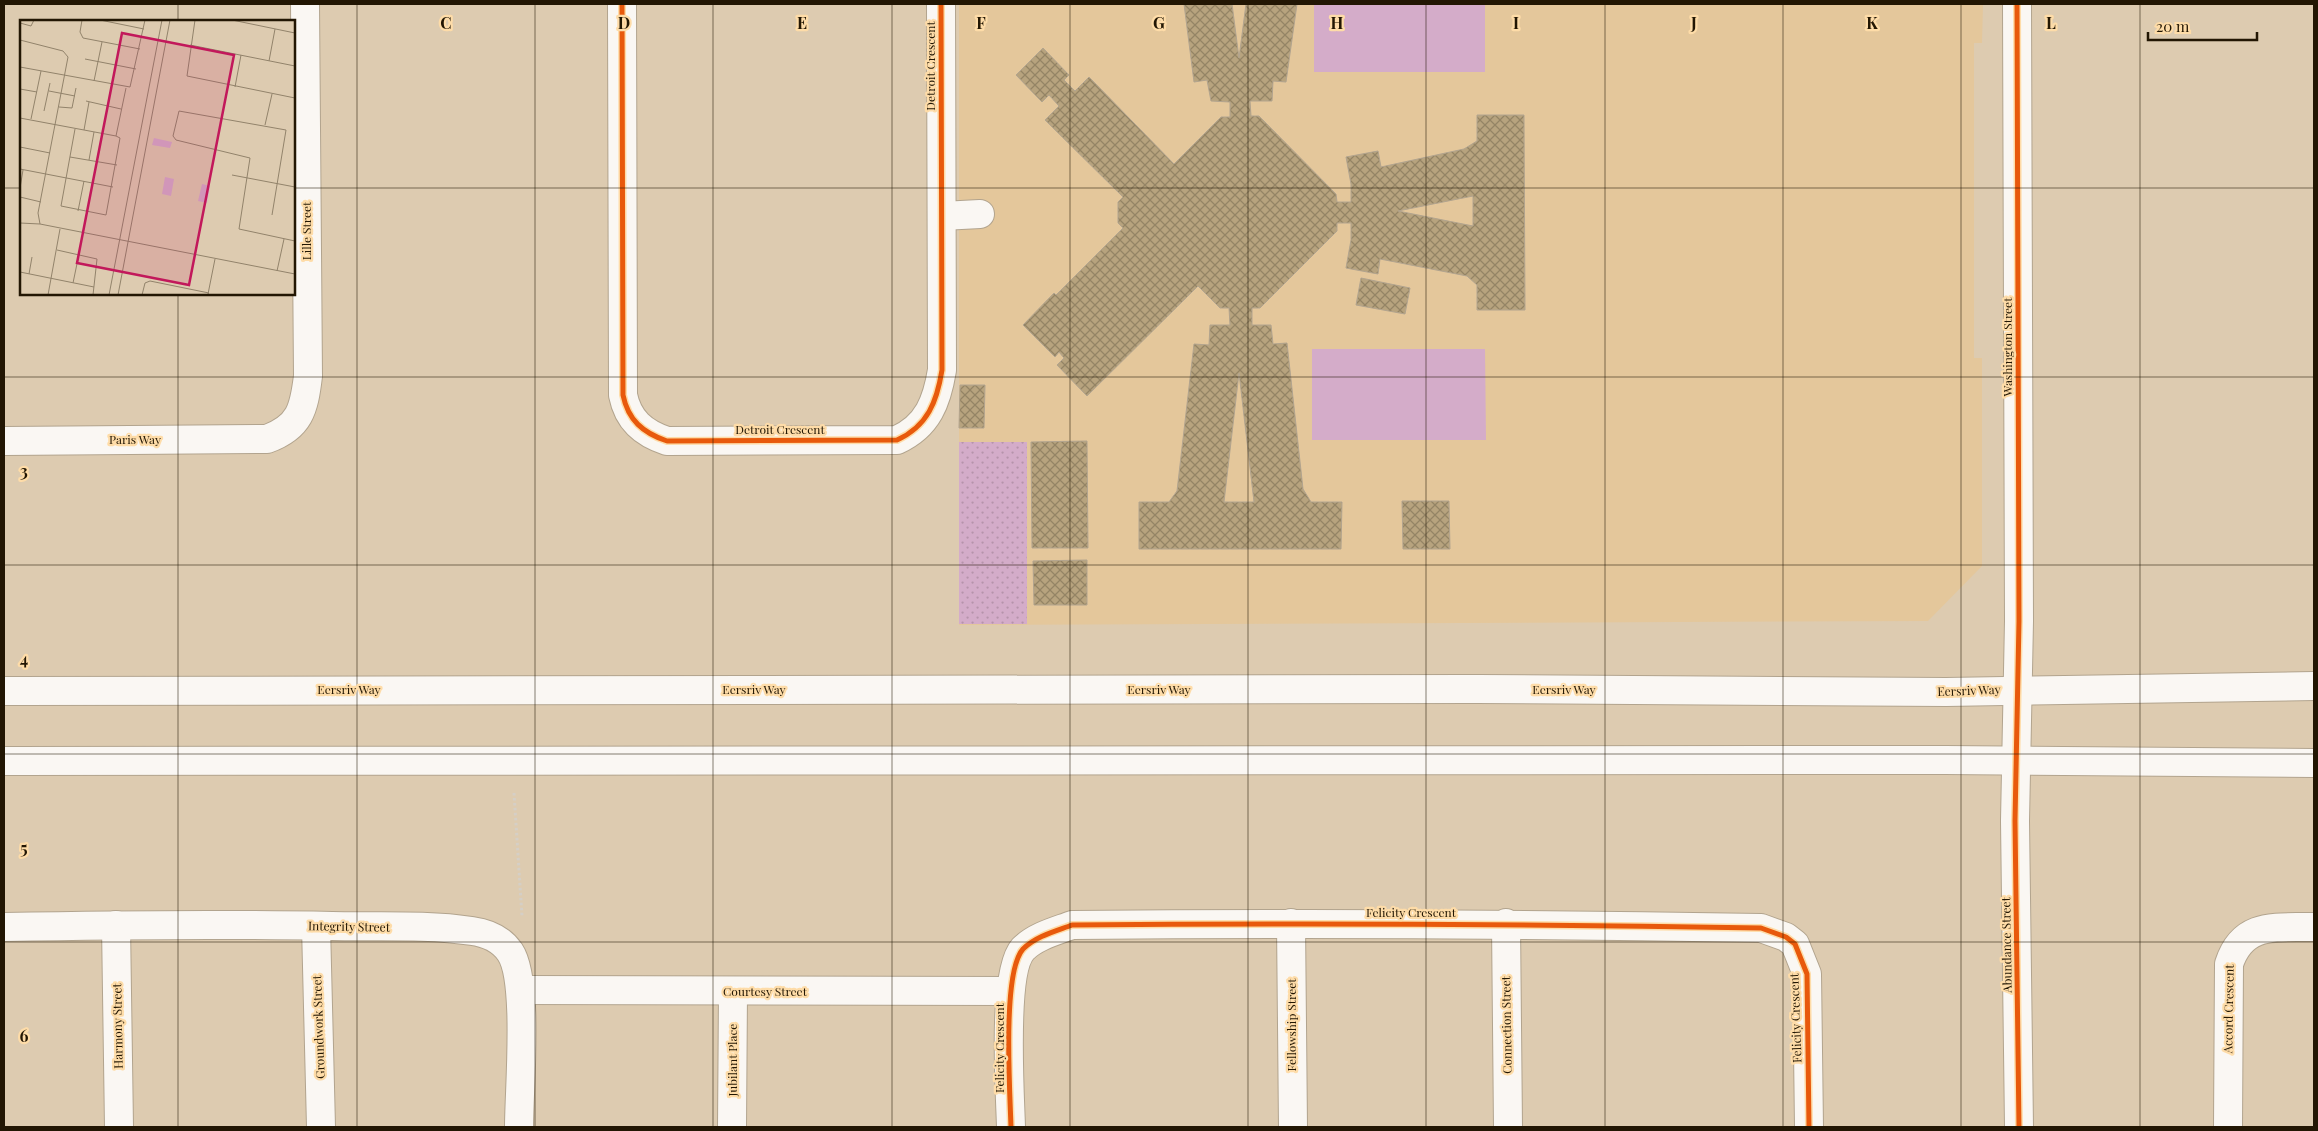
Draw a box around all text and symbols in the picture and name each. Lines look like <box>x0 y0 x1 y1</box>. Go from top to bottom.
scale bar <box>2148 10 2257 42</box>
text: C <box>440 12 452 33</box>
text: D <box>618 12 630 33</box>
text: E <box>797 12 807 33</box>
text: F <box>976 12 986 33</box>
text: G <box>1153 12 1165 33</box>
text: H <box>1331 12 1344 33</box>
text: I <box>1513 12 1519 33</box>
text: J <box>1690 12 1697 33</box>
text: K <box>1866 12 1878 33</box>
text: L <box>2046 12 2056 33</box>
text: 20 m <box>2156 16 2190 36</box>
inset map <box>20 20 295 295</box>
street label: Detroit Crescent <box>922 21 938 111</box>
street label: Lille Street <box>298 201 314 260</box>
street label: Washington Street <box>1999 297 2015 397</box>
street label: Detroit Crescent <box>735 421 825 437</box>
street label: Paris Way <box>109 431 161 447</box>
text: 3 <box>20 460 28 481</box>
text: 4 <box>20 648 28 669</box>
street label: Eersriv Way <box>317 681 381 697</box>
street label: Eersriv Way <box>722 681 786 697</box>
street label: Eersriv Way <box>1127 681 1191 697</box>
street label: Eersriv Way <box>1532 681 1596 697</box>
street label: Eersriv Way <box>1937 681 2001 699</box>
text: 5 <box>20 837 28 858</box>
street label: Abundance Street <box>1997 896 2015 994</box>
street label: Felicity Crescent <box>1366 904 1457 920</box>
street label: Integrity Street <box>308 917 391 935</box>
street label: Accord Crescent <box>2219 964 2237 1055</box>
street label: Felicity Crescent <box>1785 972 1805 1063</box>
street label: Groundwork Street <box>308 974 328 1079</box>
street label: Connection Street <box>1497 975 1515 1074</box>
street label: Fellowship Street <box>1283 978 1299 1072</box>
street label: Harmony Street <box>108 982 126 1069</box>
street label: Courtesy Street <box>723 983 808 999</box>
street label: Felicity Crescent <box>991 1002 1007 1093</box>
street label: Jubilant Place <box>724 1024 740 1097</box>
text: 6 <box>20 1025 29 1046</box>

